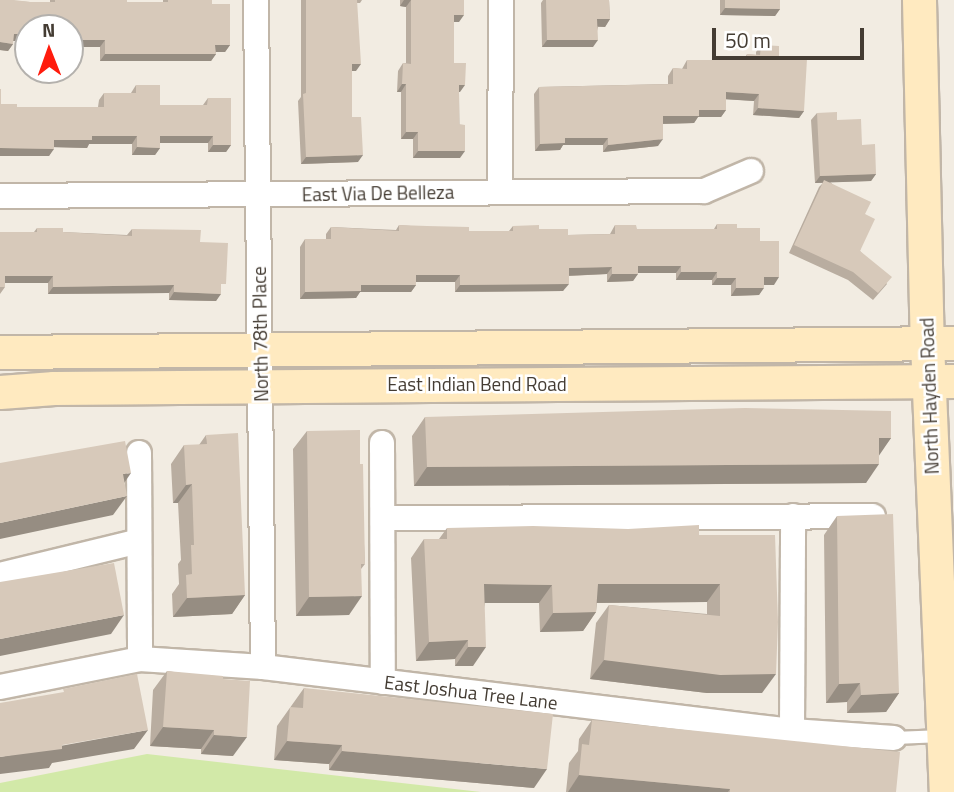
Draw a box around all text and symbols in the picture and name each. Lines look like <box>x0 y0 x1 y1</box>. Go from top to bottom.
north arrow <box>14 14 84 84</box>
scale bar <box>716 14 868 58</box>
text: N <box>42 15 55 44</box>
text: 50 m <box>725 24 771 56</box>
street label: East Via De Belleza <box>302 180 454 206</box>
street label: North 78th Place <box>247 266 273 402</box>
street label: North Hayden Road <box>915 317 943 475</box>
street label: East Indian Bend Road <box>387 373 567 395</box>
street label: East Joshua Tree Lane <box>383 670 559 714</box>

